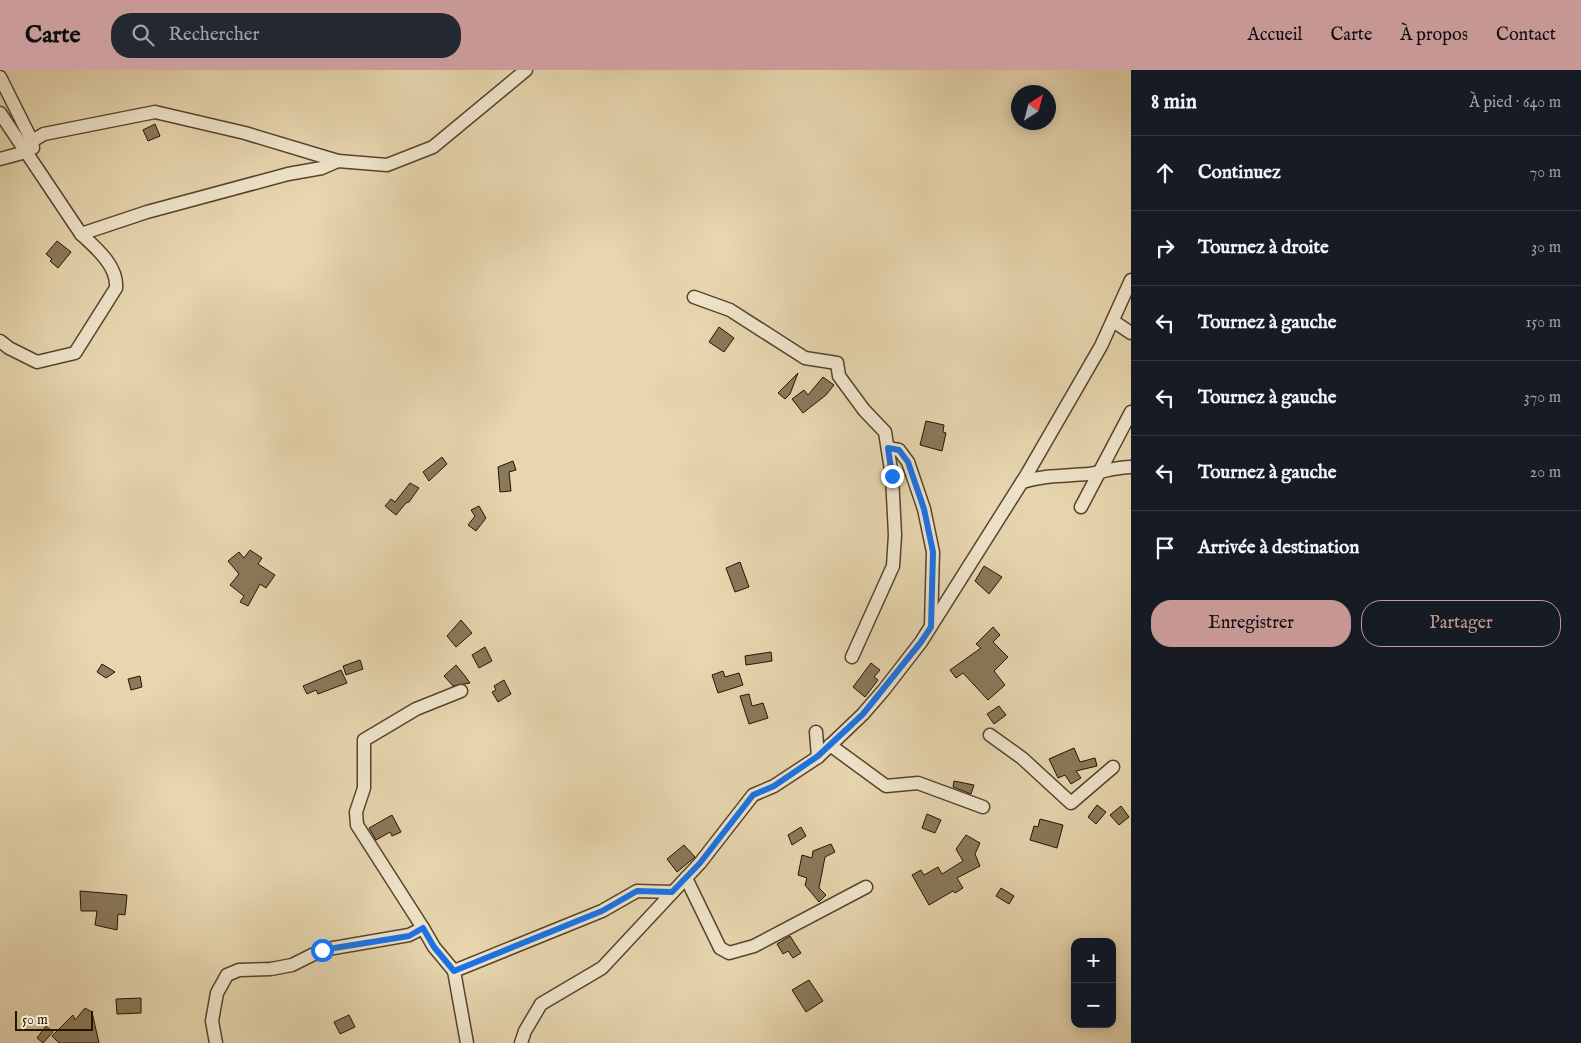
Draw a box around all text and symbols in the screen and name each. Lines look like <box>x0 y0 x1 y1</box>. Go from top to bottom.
search box <box>111 13 461 58</box>
text: Carte <box>25 20 81 51</box>
icon: search <box>129 21 157 49</box>
text: Rechercher <box>169 23 260 47</box>
text: Accueil <box>1248 24 1303 47</box>
text: Carte <box>1331 24 1372 47</box>
text: À propos <box>1400 24 1468 47</box>
text: Contact <box>1496 24 1556 47</box>
north arrow <box>1011 85 1056 130</box>
text: 8 min <box>1151 89 1197 116</box>
text: À pied · 640 m <box>1469 93 1561 113</box>
icon: ahead <box>1151 159 1179 187</box>
text: Continuez <box>1198 161 1281 185</box>
text: 70 m <box>1530 163 1561 183</box>
icon: right <box>1151 234 1179 262</box>
text: Tournez à droite <box>1198 236 1329 260</box>
text: 30 m <box>1531 238 1561 258</box>
icon: left <box>1151 309 1179 337</box>
text: Tournez à gauche <box>1198 311 1337 335</box>
text: 150 m <box>1526 313 1561 333</box>
icon: left <box>1151 384 1179 412</box>
text: Tournez à gauche <box>1198 386 1337 410</box>
text: 370 m <box>1524 388 1561 408</box>
icon: left <box>1151 459 1179 487</box>
text: Tournez à gauche <box>1198 461 1337 485</box>
text: 20 m <box>1530 463 1561 483</box>
route end <box>881 465 904 488</box>
icon: arrive <box>1151 534 1179 562</box>
text: Arrivée à destination <box>1198 536 1359 560</box>
button: Enregistrer <box>1151 600 1351 647</box>
button: Partager <box>1361 600 1561 647</box>
map controls <box>1071 938 1116 1028</box>
button: + <box>1071 938 1116 983</box>
route start <box>311 939 334 962</box>
button: − <box>1071 983 1116 1028</box>
scale bar <box>15 1008 92 1031</box>
text: 50 m <box>22 1011 48 1029</box>

